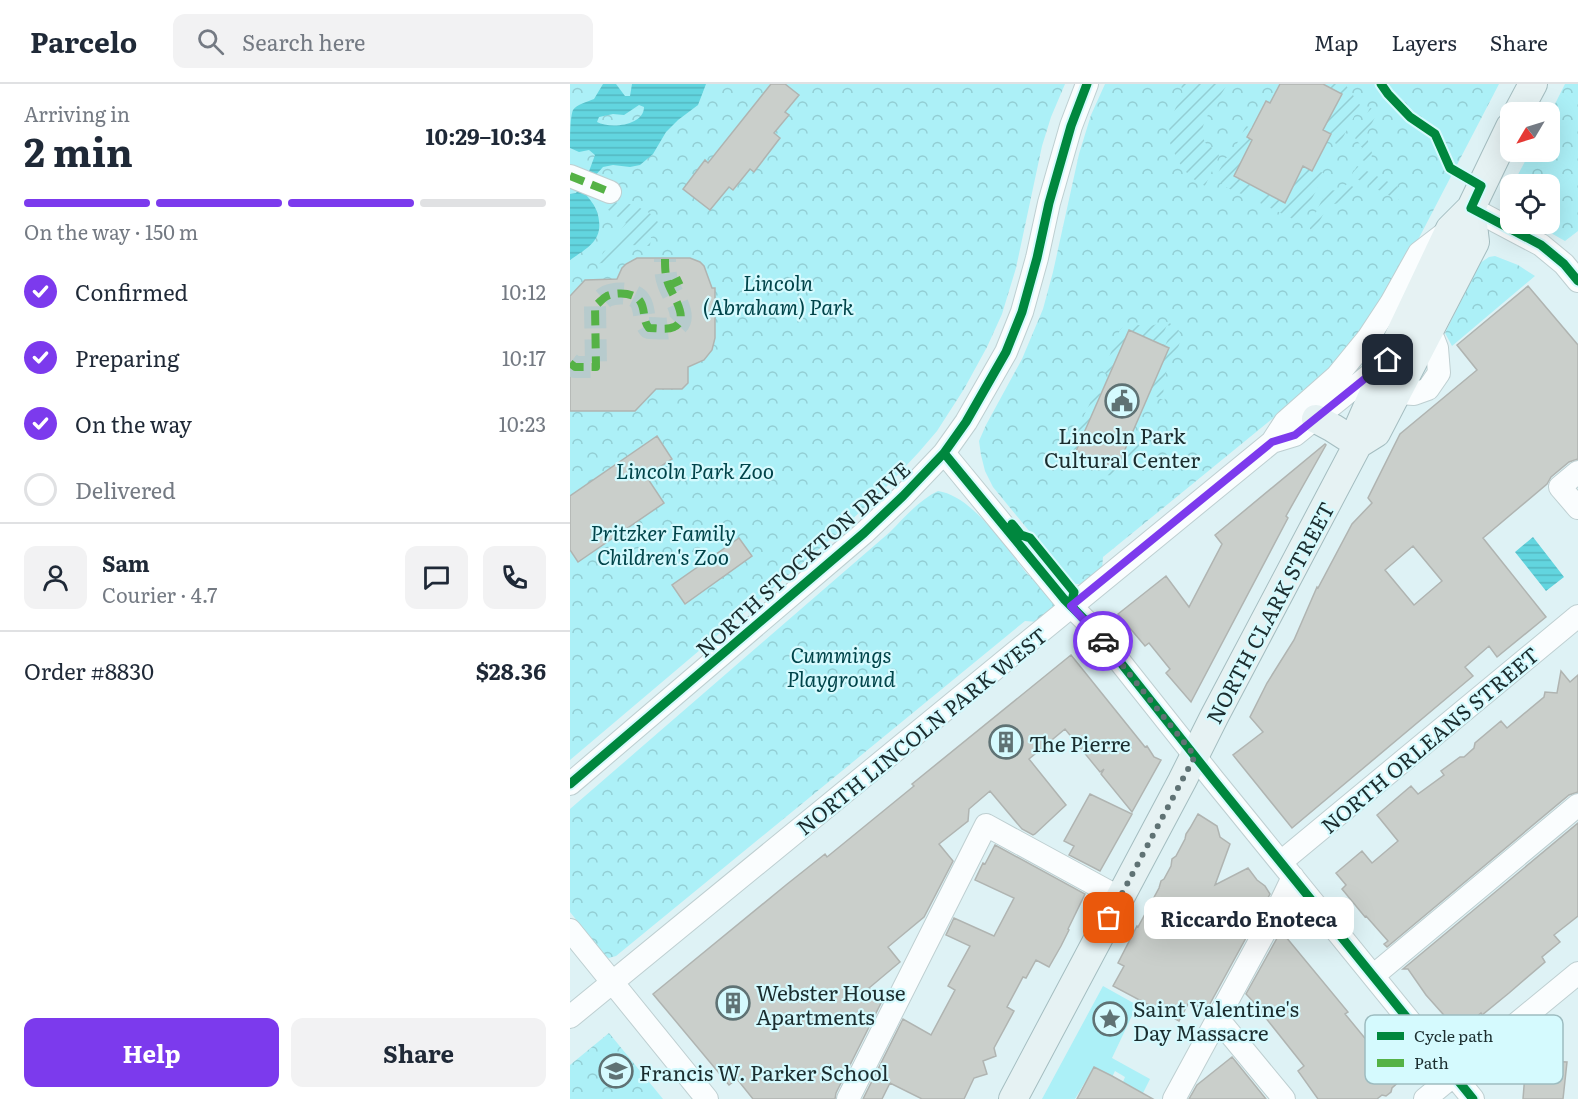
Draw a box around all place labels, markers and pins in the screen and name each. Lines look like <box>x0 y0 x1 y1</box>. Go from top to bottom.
pin <box>1362 334 1413 385</box>
public building icon: Lincoln Park Cultural Center <box>1104 383 1140 419</box>
place label: Lincoln Park Cultural Center <box>1044 419 1200 474</box>
building icon: The Pierre <box>988 724 1024 760</box>
place label: The Pierre <box>1029 727 1131 758</box>
pin <box>1083 892 1134 943</box>
callout: Riccardo Enoteca <box>1145 897 1355 939</box>
place label: Webster House Apartments <box>756 976 906 1031</box>
building icon: Webster House Apartments <box>715 985 751 1021</box>
place label: Saint Valentine's Day Massacre <box>1133 992 1299 1047</box>
place icon: Saint Valentine's Day Massacre <box>1092 1001 1128 1037</box>
school or university icon: Francis W. Parker School <box>598 1053 634 1089</box>
place label: Francis W. Parker School <box>639 1056 889 1087</box>

